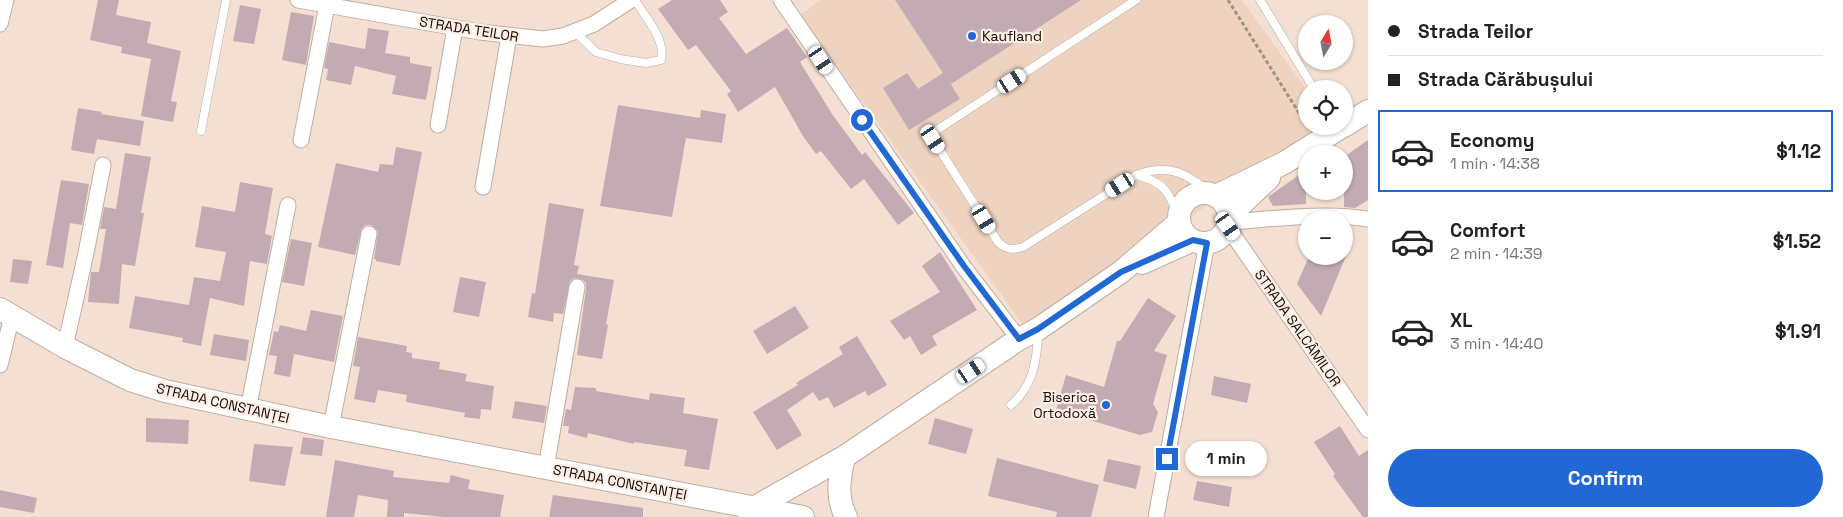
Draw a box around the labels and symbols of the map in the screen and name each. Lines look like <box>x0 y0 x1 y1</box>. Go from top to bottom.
street label: STRADA TEILOR <box>418 12 520 46</box>
north arrow <box>1298 15 1352 70</box>
place label: Kaufland <box>982 27 1042 45</box>
marker: Kaufland <box>966 30 978 42</box>
car <box>806 43 835 77</box>
car <box>995 67 1028 95</box>
route start <box>851 109 873 131</box>
car <box>918 122 947 156</box>
car <box>1103 171 1136 199</box>
car <box>969 202 998 236</box>
car <box>1213 209 1242 243</box>
street label: STRADA SALCÂMILOR <box>1251 266 1345 390</box>
car <box>954 356 987 386</box>
street label: STRADA CONSTANȚEI <box>155 379 291 427</box>
place label: Biserica Ortodoxă <box>1033 388 1096 422</box>
marker: Biserica Ortodoxă <box>1100 399 1112 411</box>
callout: 1 min <box>1184 442 1267 476</box>
route end <box>1156 448 1178 470</box>
street label: STRADA CONSTANȚEI <box>551 460 689 504</box>

